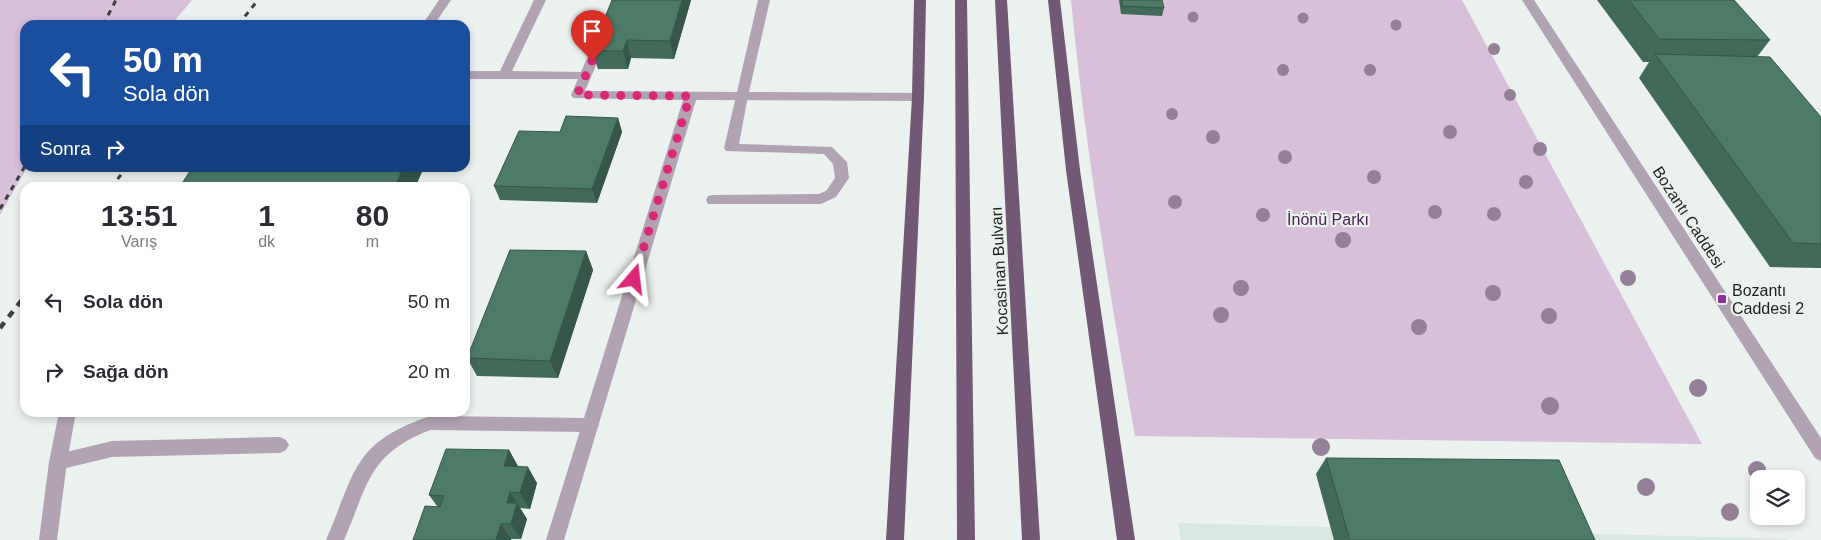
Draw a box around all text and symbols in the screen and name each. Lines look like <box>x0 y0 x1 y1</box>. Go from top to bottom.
pin <box>571 10 613 61</box>
icon: arrive <box>578 17 606 45</box>
icon: left <box>40 40 105 105</box>
text: 50 m <box>123 40 203 79</box>
text: Sola dön <box>123 81 210 106</box>
icon: right <box>101 135 129 163</box>
text: Sonra <box>40 138 91 159</box>
street label: Bozantı Caddesi <box>1649 163 1728 271</box>
text: 13:51 <box>101 199 177 232</box>
text: 1 <box>258 199 275 232</box>
text: 80 <box>356 199 389 232</box>
street label: Kocasinan Bulvarı <box>988 206 1011 336</box>
park label: İnönü Parkı <box>1287 210 1369 228</box>
text: Varış <box>121 233 157 250</box>
text: dk <box>258 233 275 250</box>
text: m <box>366 233 379 250</box>
position arrow <box>607 252 659 304</box>
place label: Bozantı Caddesi 2 <box>1732 282 1804 317</box>
icon: left <box>40 288 68 316</box>
text: Sola dön <box>83 291 163 312</box>
text: 50 m <box>408 291 450 312</box>
marker: Bozantı Caddesi 2 <box>1716 293 1728 305</box>
icon: right <box>40 358 68 386</box>
text: Sağa dön <box>83 361 169 382</box>
text: 20 m <box>408 361 450 382</box>
map controls <box>1750 470 1805 525</box>
button: layers <box>1750 470 1805 525</box>

